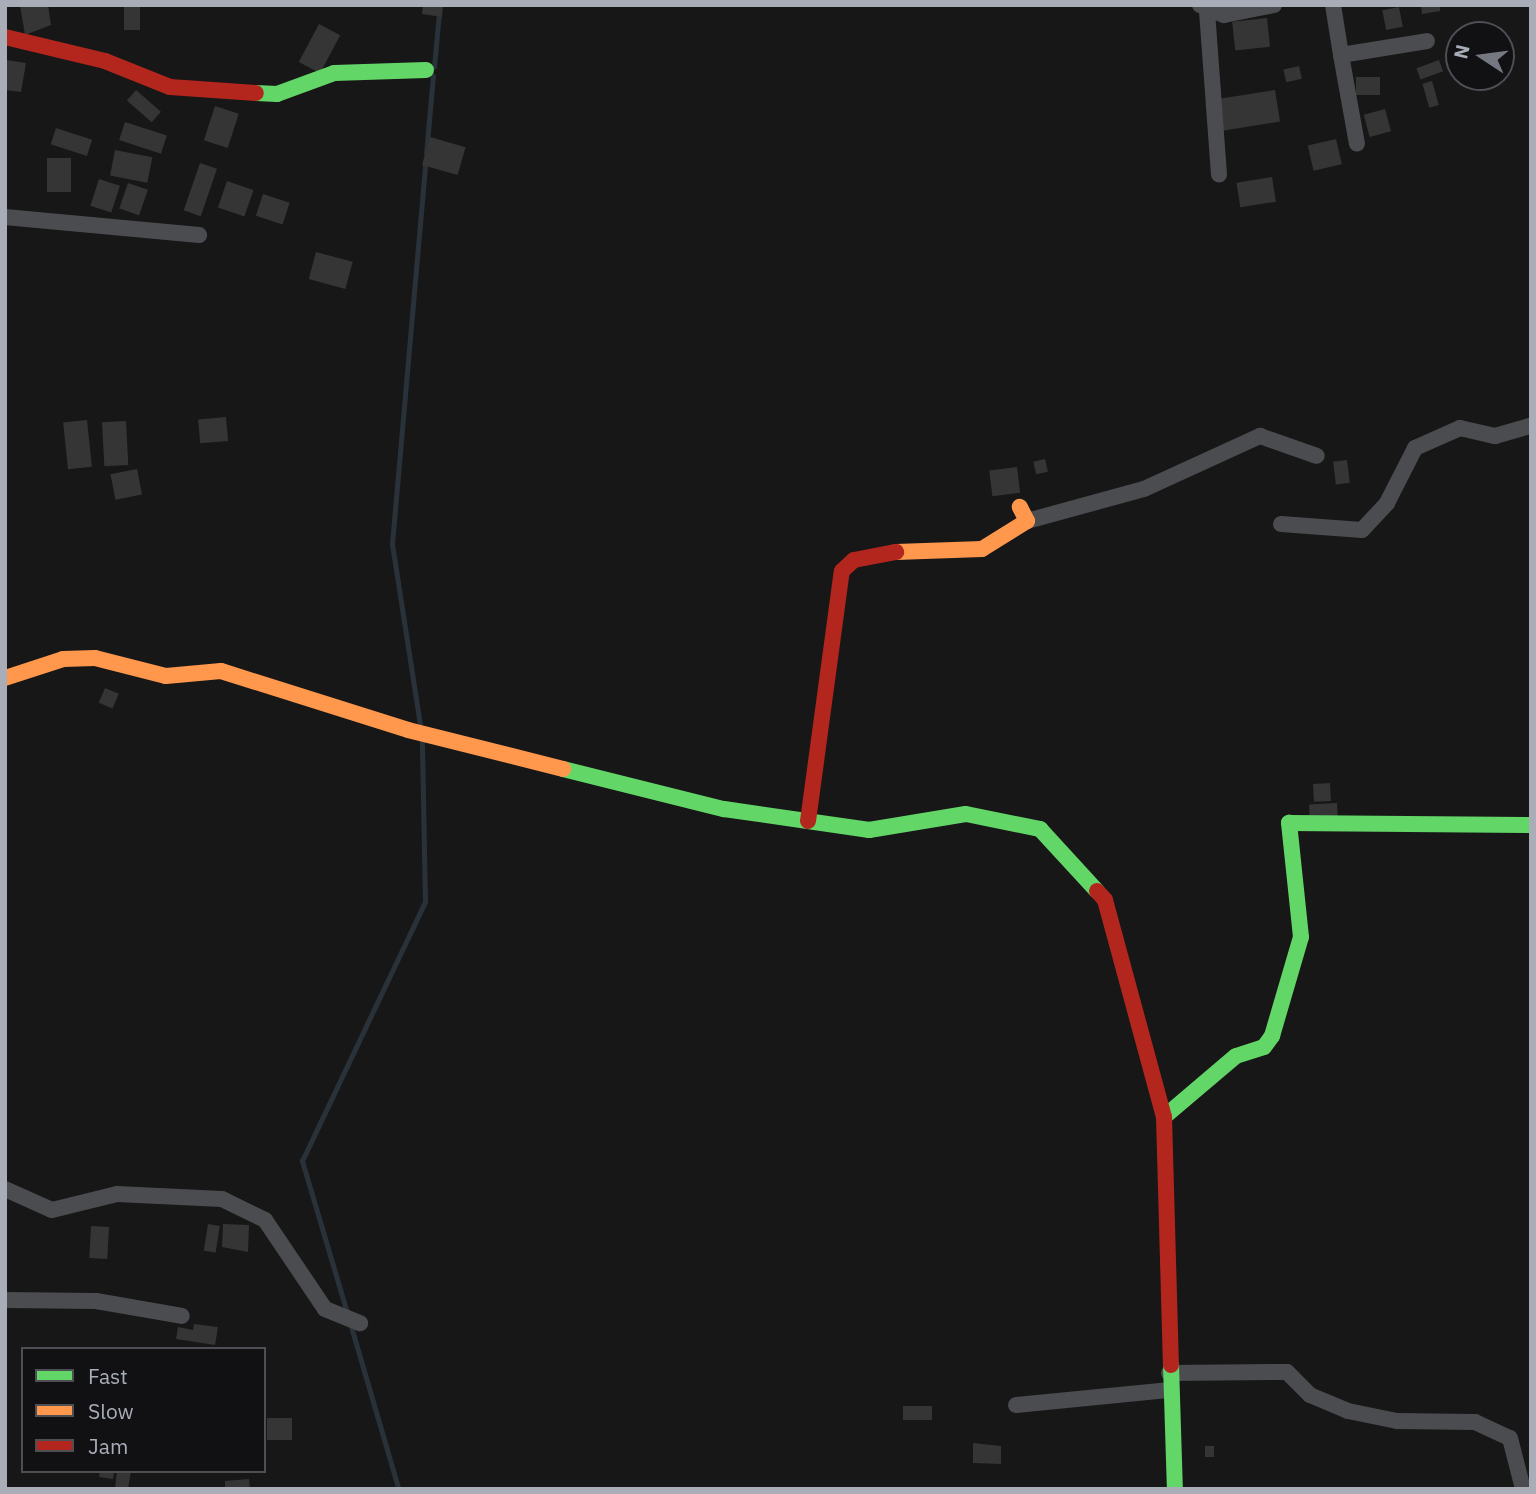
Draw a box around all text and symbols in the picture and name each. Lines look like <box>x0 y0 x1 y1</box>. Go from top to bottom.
north arrow <box>1445 21 1515 91</box>
text: N <box>1448 42 1475 61</box>
legend <box>21 1347 266 1473</box>
text: Fast <box>88 1362 128 1390</box>
text: Slow <box>88 1397 134 1425</box>
text: Jam <box>88 1432 128 1460</box>

